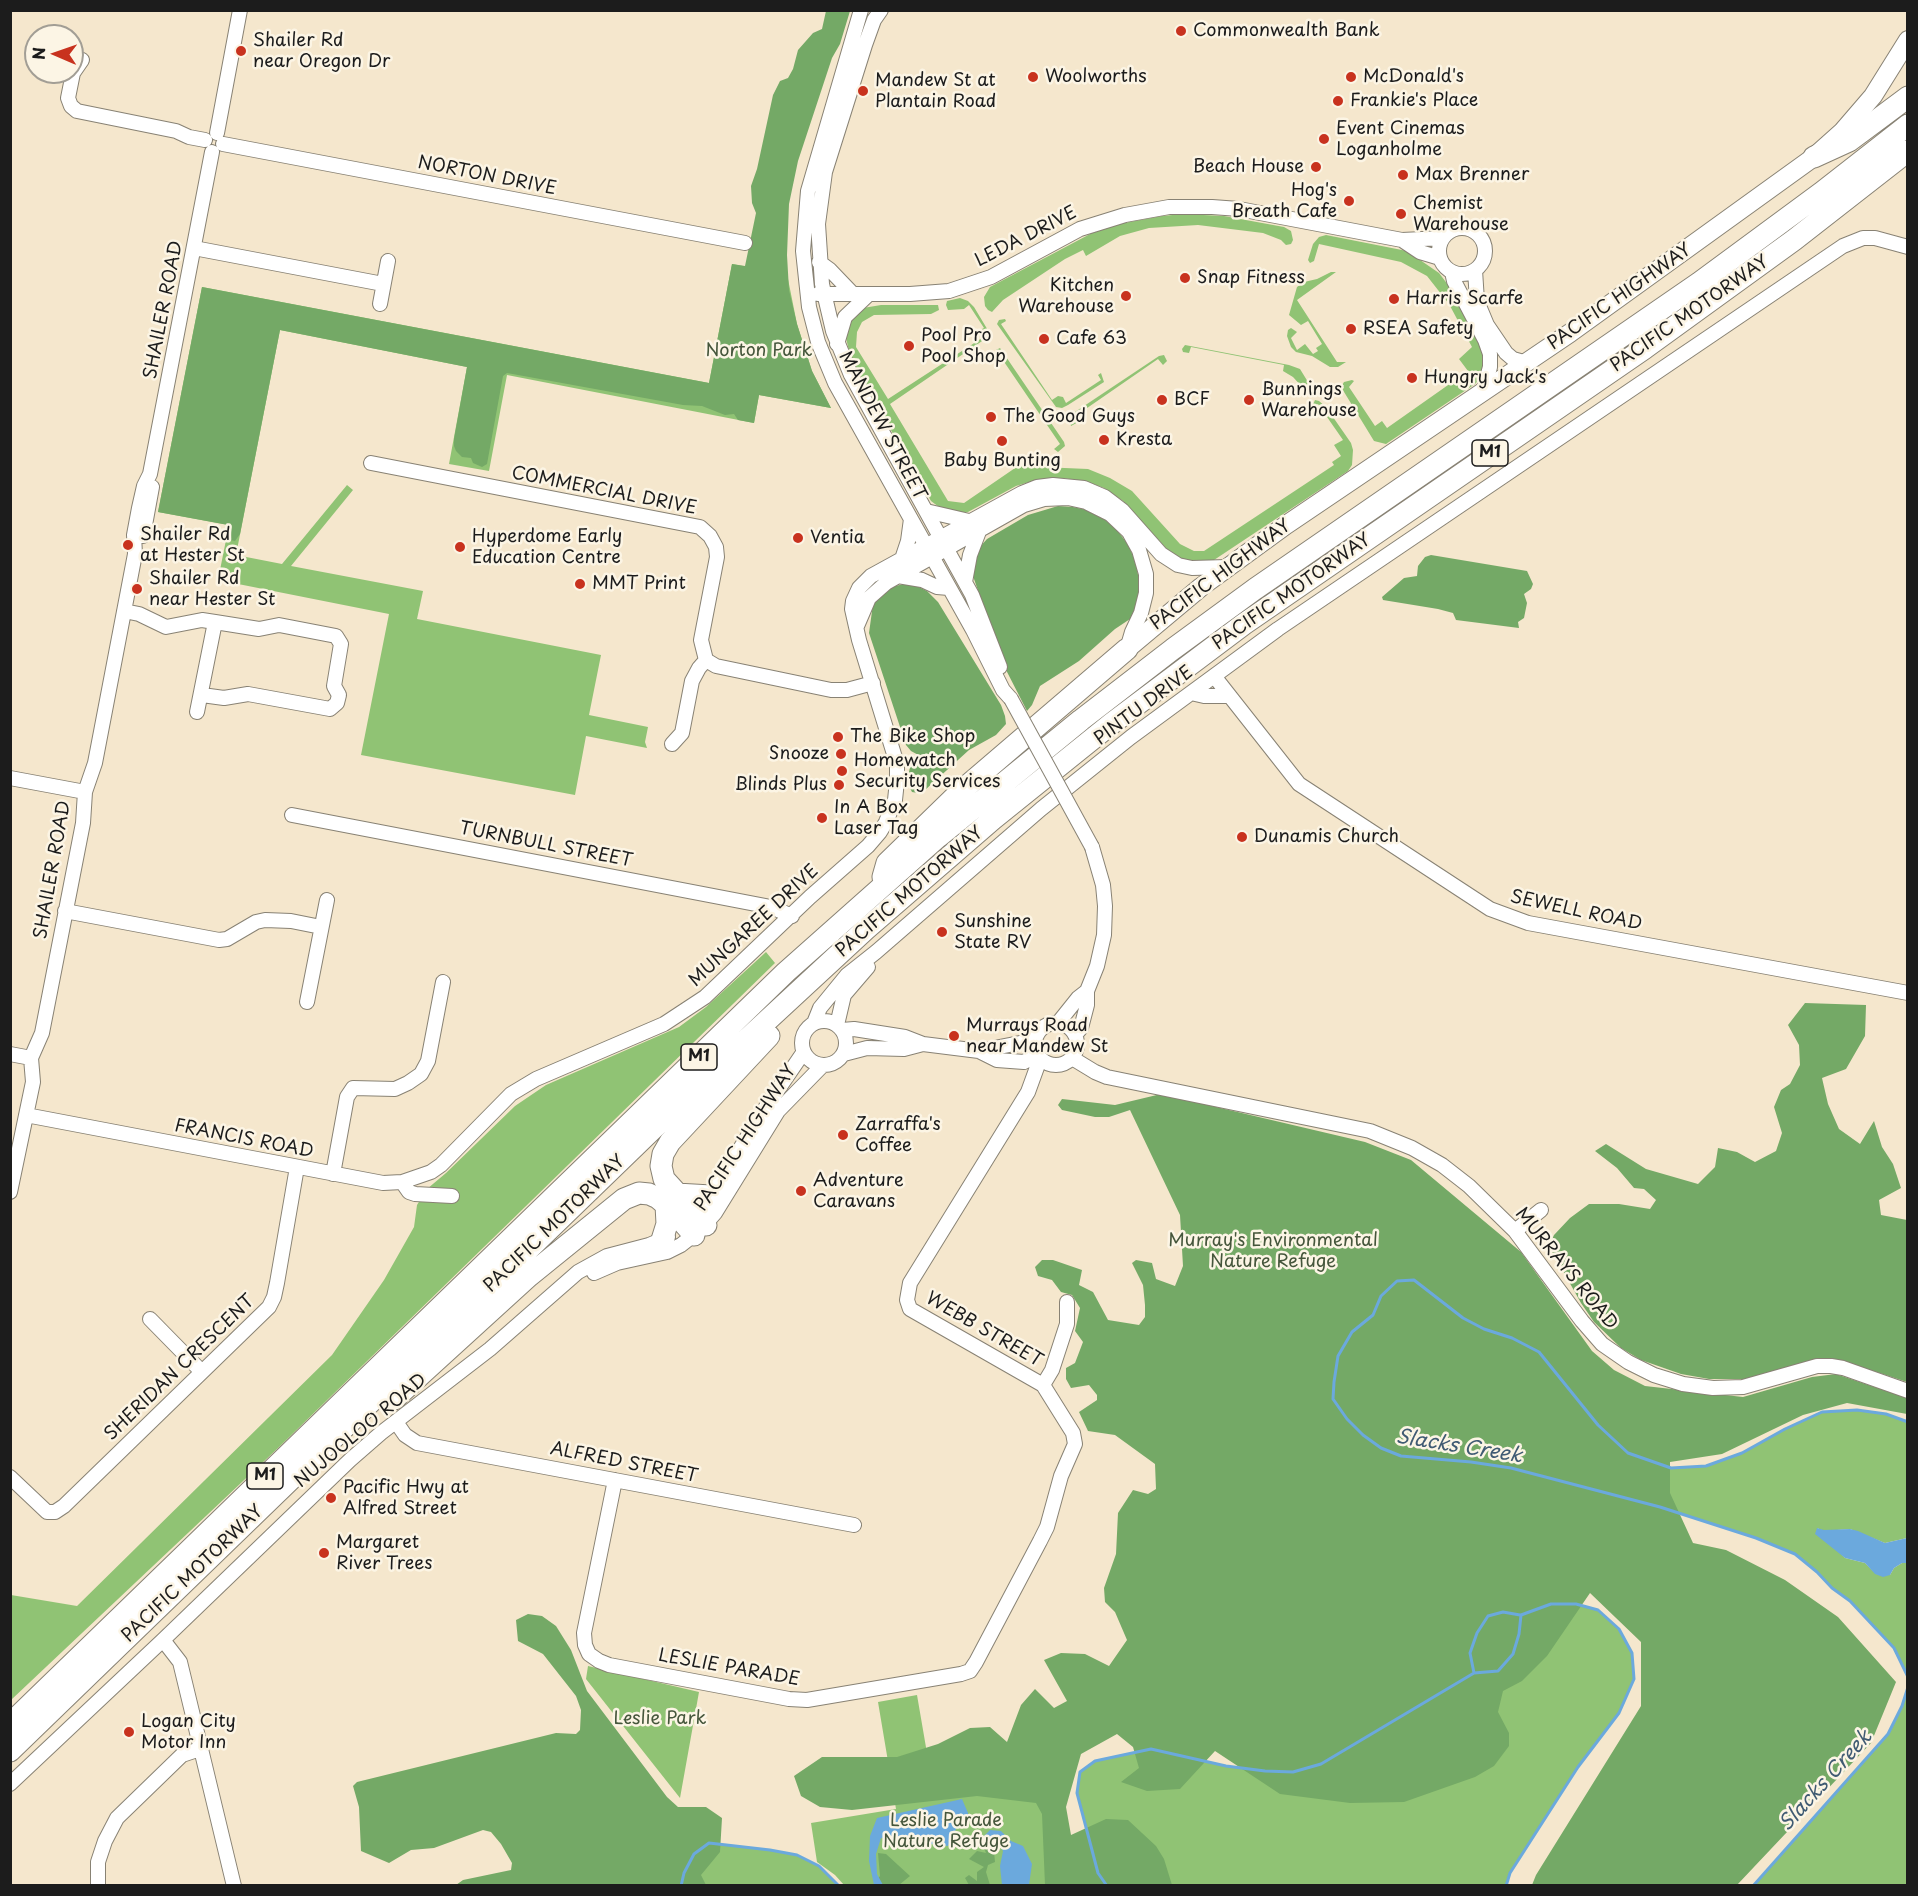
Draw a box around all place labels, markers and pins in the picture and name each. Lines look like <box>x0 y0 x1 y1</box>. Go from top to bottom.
place label: Commonwealth Bank <box>1193 20 1380 42</box>
marker: Commonwealth Bank <box>1174 24 1188 38</box>
place label: Shailer Rd near Oregon Dr <box>253 30 390 72</box>
marker: Shailer Rd near Oregon Dr <box>234 44 248 58</box>
place label: Woolworths <box>1045 66 1147 88</box>
place label: McDonald's <box>1363 66 1464 88</box>
place label: Mandew St at Plantain Road <box>875 70 996 112</box>
marker: Woolworths <box>1026 70 1040 84</box>
marker: McDonald's <box>1344 70 1358 84</box>
marker: Mandew St at Plantain Road <box>856 84 870 98</box>
place label: Frankie's Place <box>1350 90 1478 112</box>
marker: Frankie's Place <box>1331 94 1345 108</box>
place label: Event Cinemas Loganholme <box>1336 118 1465 160</box>
marker: Event Cinemas Loganholme <box>1317 132 1331 146</box>
place label: Beach House <box>1193 156 1304 178</box>
marker: Beach House <box>1309 160 1323 174</box>
place label: Max Brenner <box>1415 164 1529 186</box>
marker: Max Brenner <box>1396 168 1410 182</box>
place label: Hog's Breath Cafe <box>1232 180 1337 222</box>
place label: Chemist Warehouse <box>1413 193 1509 236</box>
marker: Hog's Breath Cafe <box>1342 194 1356 208</box>
marker: Chemist Warehouse <box>1394 207 1408 221</box>
place label: Snap Fitness <box>1197 267 1305 289</box>
marker: Snap Fitness <box>1178 271 1192 285</box>
place label: Kitchen Warehouse <box>1018 275 1114 318</box>
place label: Harris Scarfe <box>1406 288 1523 310</box>
marker: Kitchen Warehouse <box>1119 289 1133 303</box>
marker: Harris Scarfe <box>1387 292 1401 306</box>
place label: RSEA Safety <box>1363 318 1474 340</box>
marker: RSEA Safety <box>1344 322 1358 336</box>
place label: Pool Pro Pool Shop <box>921 325 1006 368</box>
place label: Cafe 63 <box>1056 328 1127 350</box>
marker: Cafe 63 <box>1037 332 1051 346</box>
marker: Pool Pro Pool Shop <box>902 339 916 353</box>
place label: Hungry Jack's <box>1424 367 1546 389</box>
marker: Hungry Jack's <box>1405 371 1419 385</box>
place label: Bunnings Warehouse <box>1261 379 1357 422</box>
place label: BCF <box>1174 389 1210 411</box>
marker: BCF <box>1155 393 1169 407</box>
marker: Bunnings Warehouse <box>1242 393 1256 407</box>
place label: The Good Guys <box>1003 406 1135 428</box>
marker: The Good Guys <box>984 410 998 424</box>
place label: Kresta <box>1116 429 1172 451</box>
marker: Kresta <box>1097 433 1111 447</box>
marker: Baby Bunting <box>995 434 1009 448</box>
place label: Baby Bunting <box>943 450 1061 472</box>
place label: Shailer Rd at Hester St <box>140 524 245 566</box>
place label: Hyperdome Early Education Centre <box>472 526 622 568</box>
place label: Ventia <box>810 527 865 549</box>
marker: Ventia <box>791 531 805 545</box>
marker: Shailer Rd at Hester St <box>121 538 135 552</box>
marker: Hyperdome Early Education Centre <box>453 540 467 554</box>
place label: Shailer Rd near Hester St <box>149 568 275 610</box>
place label: MMT Print <box>592 573 686 595</box>
marker: MMT Print <box>573 577 587 591</box>
marker: Shailer Rd near Hester St <box>130 582 144 596</box>
place label: The Bike Shop <box>850 726 975 748</box>
marker: The Bike Shop <box>831 730 845 744</box>
place label: Snooze <box>769 743 829 765</box>
marker: Snooze <box>834 747 848 761</box>
place label: Homewatch Security Services <box>854 750 1000 792</box>
marker: Homewatch Security Services <box>835 764 849 778</box>
place label: Blinds Plus <box>734 774 827 796</box>
marker: Blinds Plus <box>832 778 846 792</box>
place label: In A Box Laser Tag <box>834 797 918 840</box>
marker: In A Box Laser Tag <box>815 811 829 825</box>
place label: Dunamis Church <box>1254 826 1399 848</box>
marker: Dunamis Church <box>1235 830 1249 844</box>
place label: Sunshine State RV <box>954 911 1032 954</box>
marker: Sunshine State RV <box>935 925 949 939</box>
place label: Murrays Road near Mandew St <box>966 1015 1108 1058</box>
marker: Murrays Road near Mandew St <box>947 1029 961 1043</box>
place label: Zarraffa's Coffee <box>855 1114 941 1156</box>
marker: Zarraffa's Coffee <box>836 1128 850 1142</box>
place label: Adventure Caravans <box>813 1170 904 1212</box>
marker: Adventure Caravans <box>794 1184 808 1198</box>
place label: Pacific Hwy at Alfred Street <box>343 1477 469 1520</box>
marker: Pacific Hwy at Alfred Street <box>324 1491 338 1505</box>
place label: Margaret River Trees <box>336 1532 432 1574</box>
marker: Margaret River Trees <box>317 1546 331 1560</box>
place label: Logan City Motor Inn <box>141 1711 236 1754</box>
marker: Logan City Motor Inn <box>122 1725 136 1739</box>

